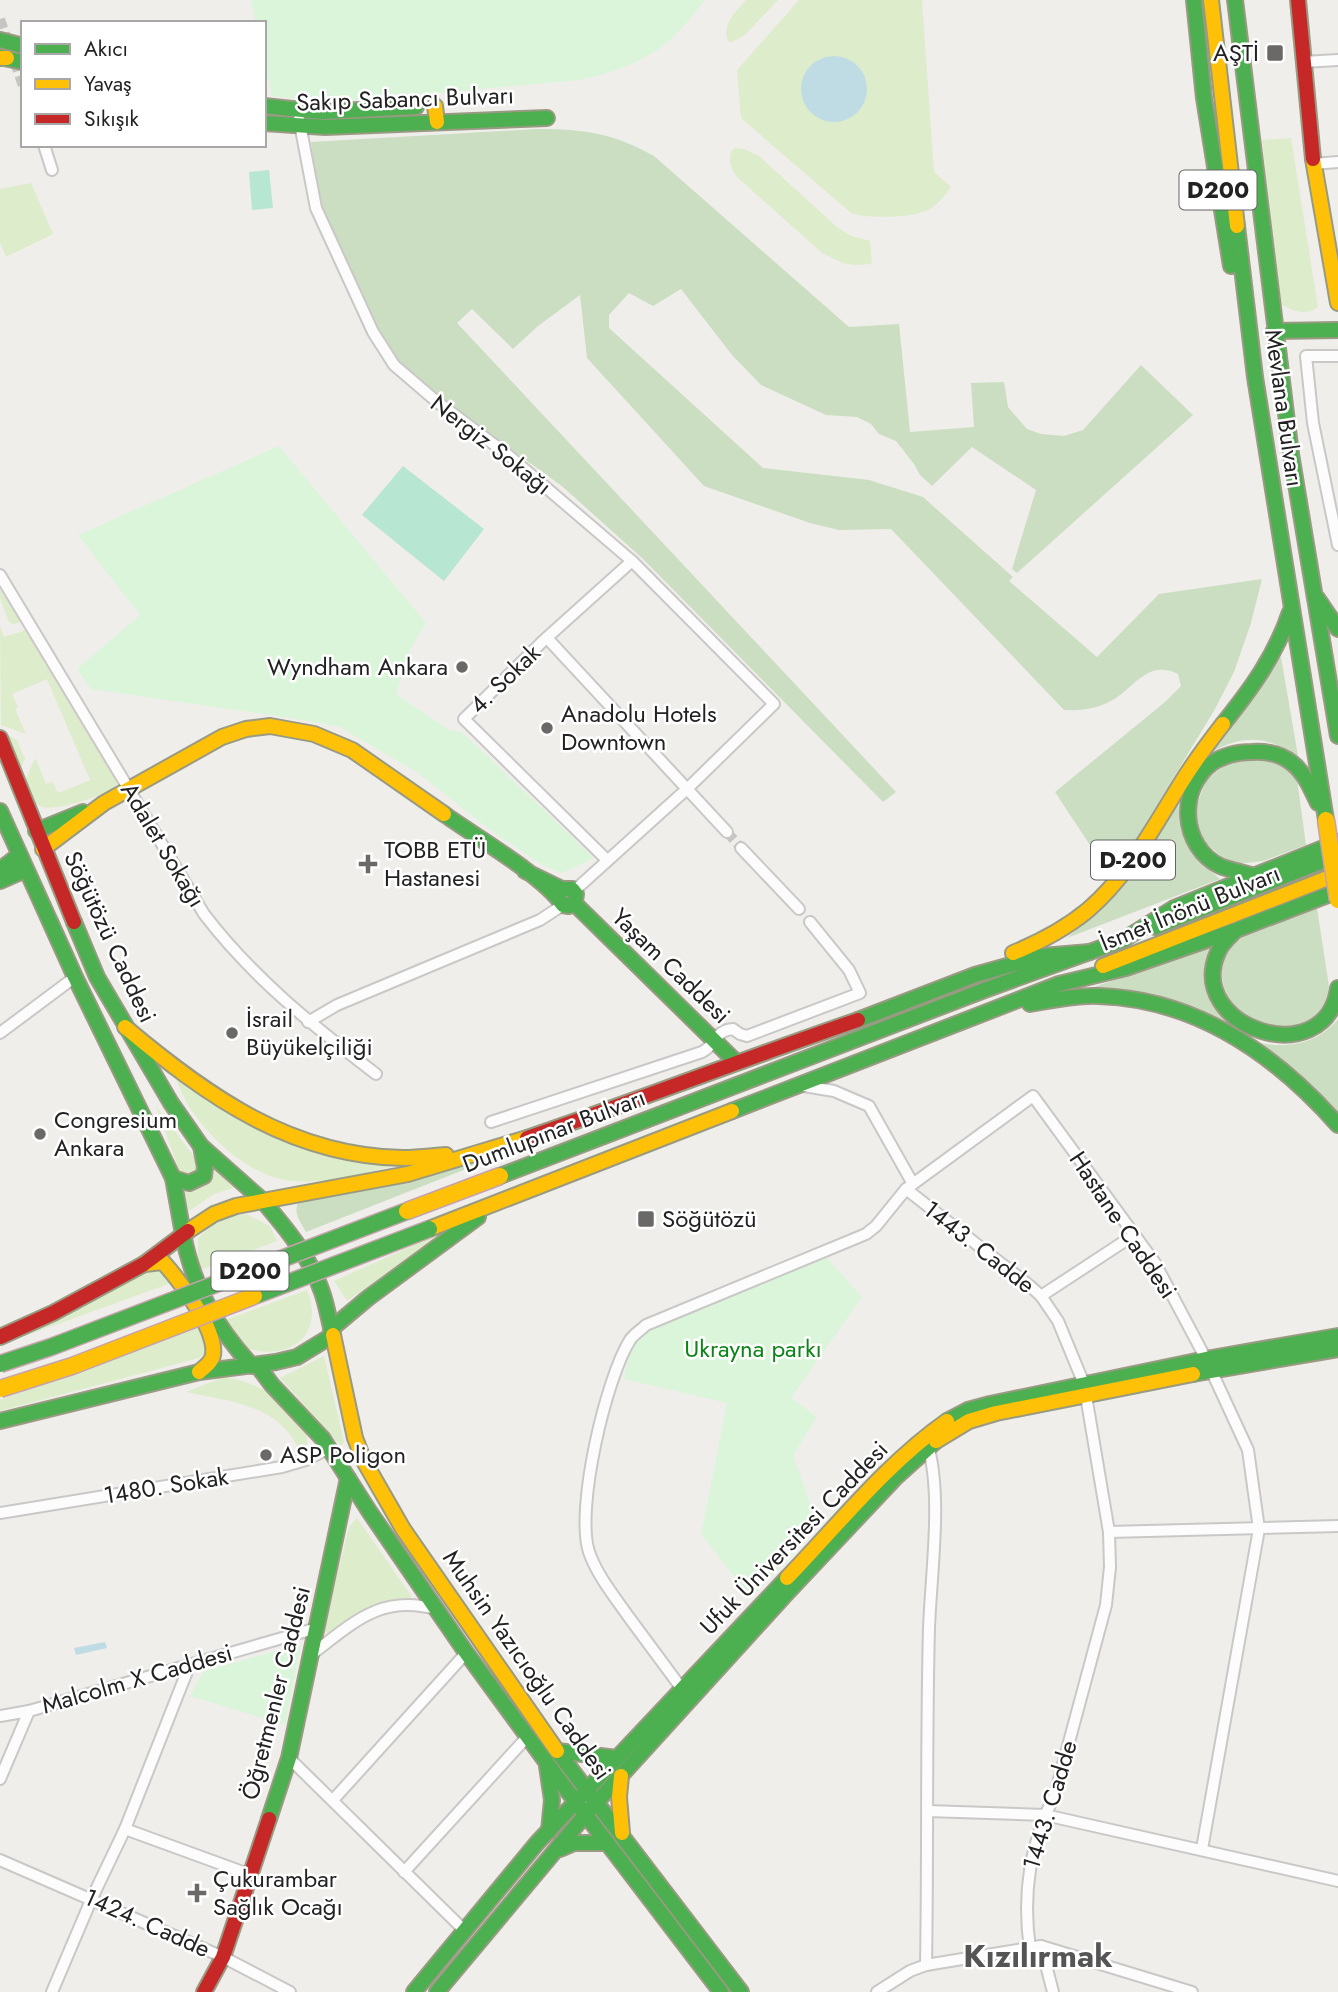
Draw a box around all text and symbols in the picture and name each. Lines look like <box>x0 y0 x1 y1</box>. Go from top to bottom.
legend <box>21 21 266 147</box>
text: Akıcı <box>84 34 128 64</box>
place label: AŞTİ <box>1213 35 1259 70</box>
marker: AŞTİ <box>1265 43 1285 63</box>
text: Yavaş <box>84 69 131 99</box>
street label: Sakıp Sabancı Bulvarı <box>295 77 514 120</box>
text: Sıkışık <box>84 104 140 134</box>
road number: D200 <box>1180 170 1256 210</box>
street label: Mevlana Bulvarı <box>1256 327 1313 489</box>
street label: Nergiz Sokağı <box>423 386 559 503</box>
street label: 4. Sokak <box>461 635 549 722</box>
place label: Wyndham Ankara <box>267 649 448 684</box>
marker: Wyndham Ankara <box>454 659 470 675</box>
place label: Anadolu Hotels Downtown <box>561 696 717 759</box>
marker: Anadolu Hotels Downtown <box>539 720 555 736</box>
street label: Adalet Sokağı <box>112 776 215 914</box>
place label: TOBB ETÜ Hastanesi <box>384 832 486 895</box>
road number: D-200 <box>1091 840 1175 880</box>
street label: Söğütözü Caddesi <box>55 845 166 1028</box>
marker: TOBB ETÜ Hastanesi <box>358 854 378 874</box>
street label: İsmet İnönü Bulvarı <box>1094 855 1285 960</box>
street label: Yaşam Caddesi <box>604 900 739 1032</box>
place label: İsrail Büyükelçiliği <box>246 1001 373 1064</box>
marker: İsrail Büyükelçiliği <box>224 1025 240 1041</box>
street label: Dumlupınar Bulvarı <box>457 1080 650 1182</box>
place label: Congresium Ankara <box>54 1102 177 1165</box>
marker: Congresium Ankara <box>32 1126 48 1142</box>
street label: Hastane Caddesi <box>1061 1144 1186 1306</box>
street label: 1443. Cadde <box>916 1192 1043 1302</box>
place label: Söğütözü <box>662 1201 757 1236</box>
marker: Söğütözü <box>636 1209 656 1229</box>
road number: D200 <box>212 1252 288 1290</box>
park label: Ukrayna parkı <box>684 1331 822 1366</box>
street label: Ufuk Üniversitesi Caddesi <box>692 1433 896 1642</box>
place label: ASP Poligon <box>280 1437 406 1472</box>
marker: ASP Poligon <box>258 1447 274 1463</box>
street label: 1480. Sokak <box>101 1458 231 1513</box>
street label: Muhsin Yazıcıoğlu Caddesi <box>435 1543 620 1787</box>
street label: Öğretmenler Caddesi <box>232 1582 319 1803</box>
street label: Malcolm X Caddesi <box>38 1635 236 1722</box>
street label: 1443. Cadde <box>1013 1736 1086 1874</box>
place label: Çukurambar Sağlık Ocağı <box>213 1861 343 1924</box>
street label: 1424. Cadde <box>79 1879 216 1966</box>
marker: Çukurambar Sağlık Ocağı <box>187 1883 207 1903</box>
district label: Kızılırmak <box>963 1933 1113 1979</box>

